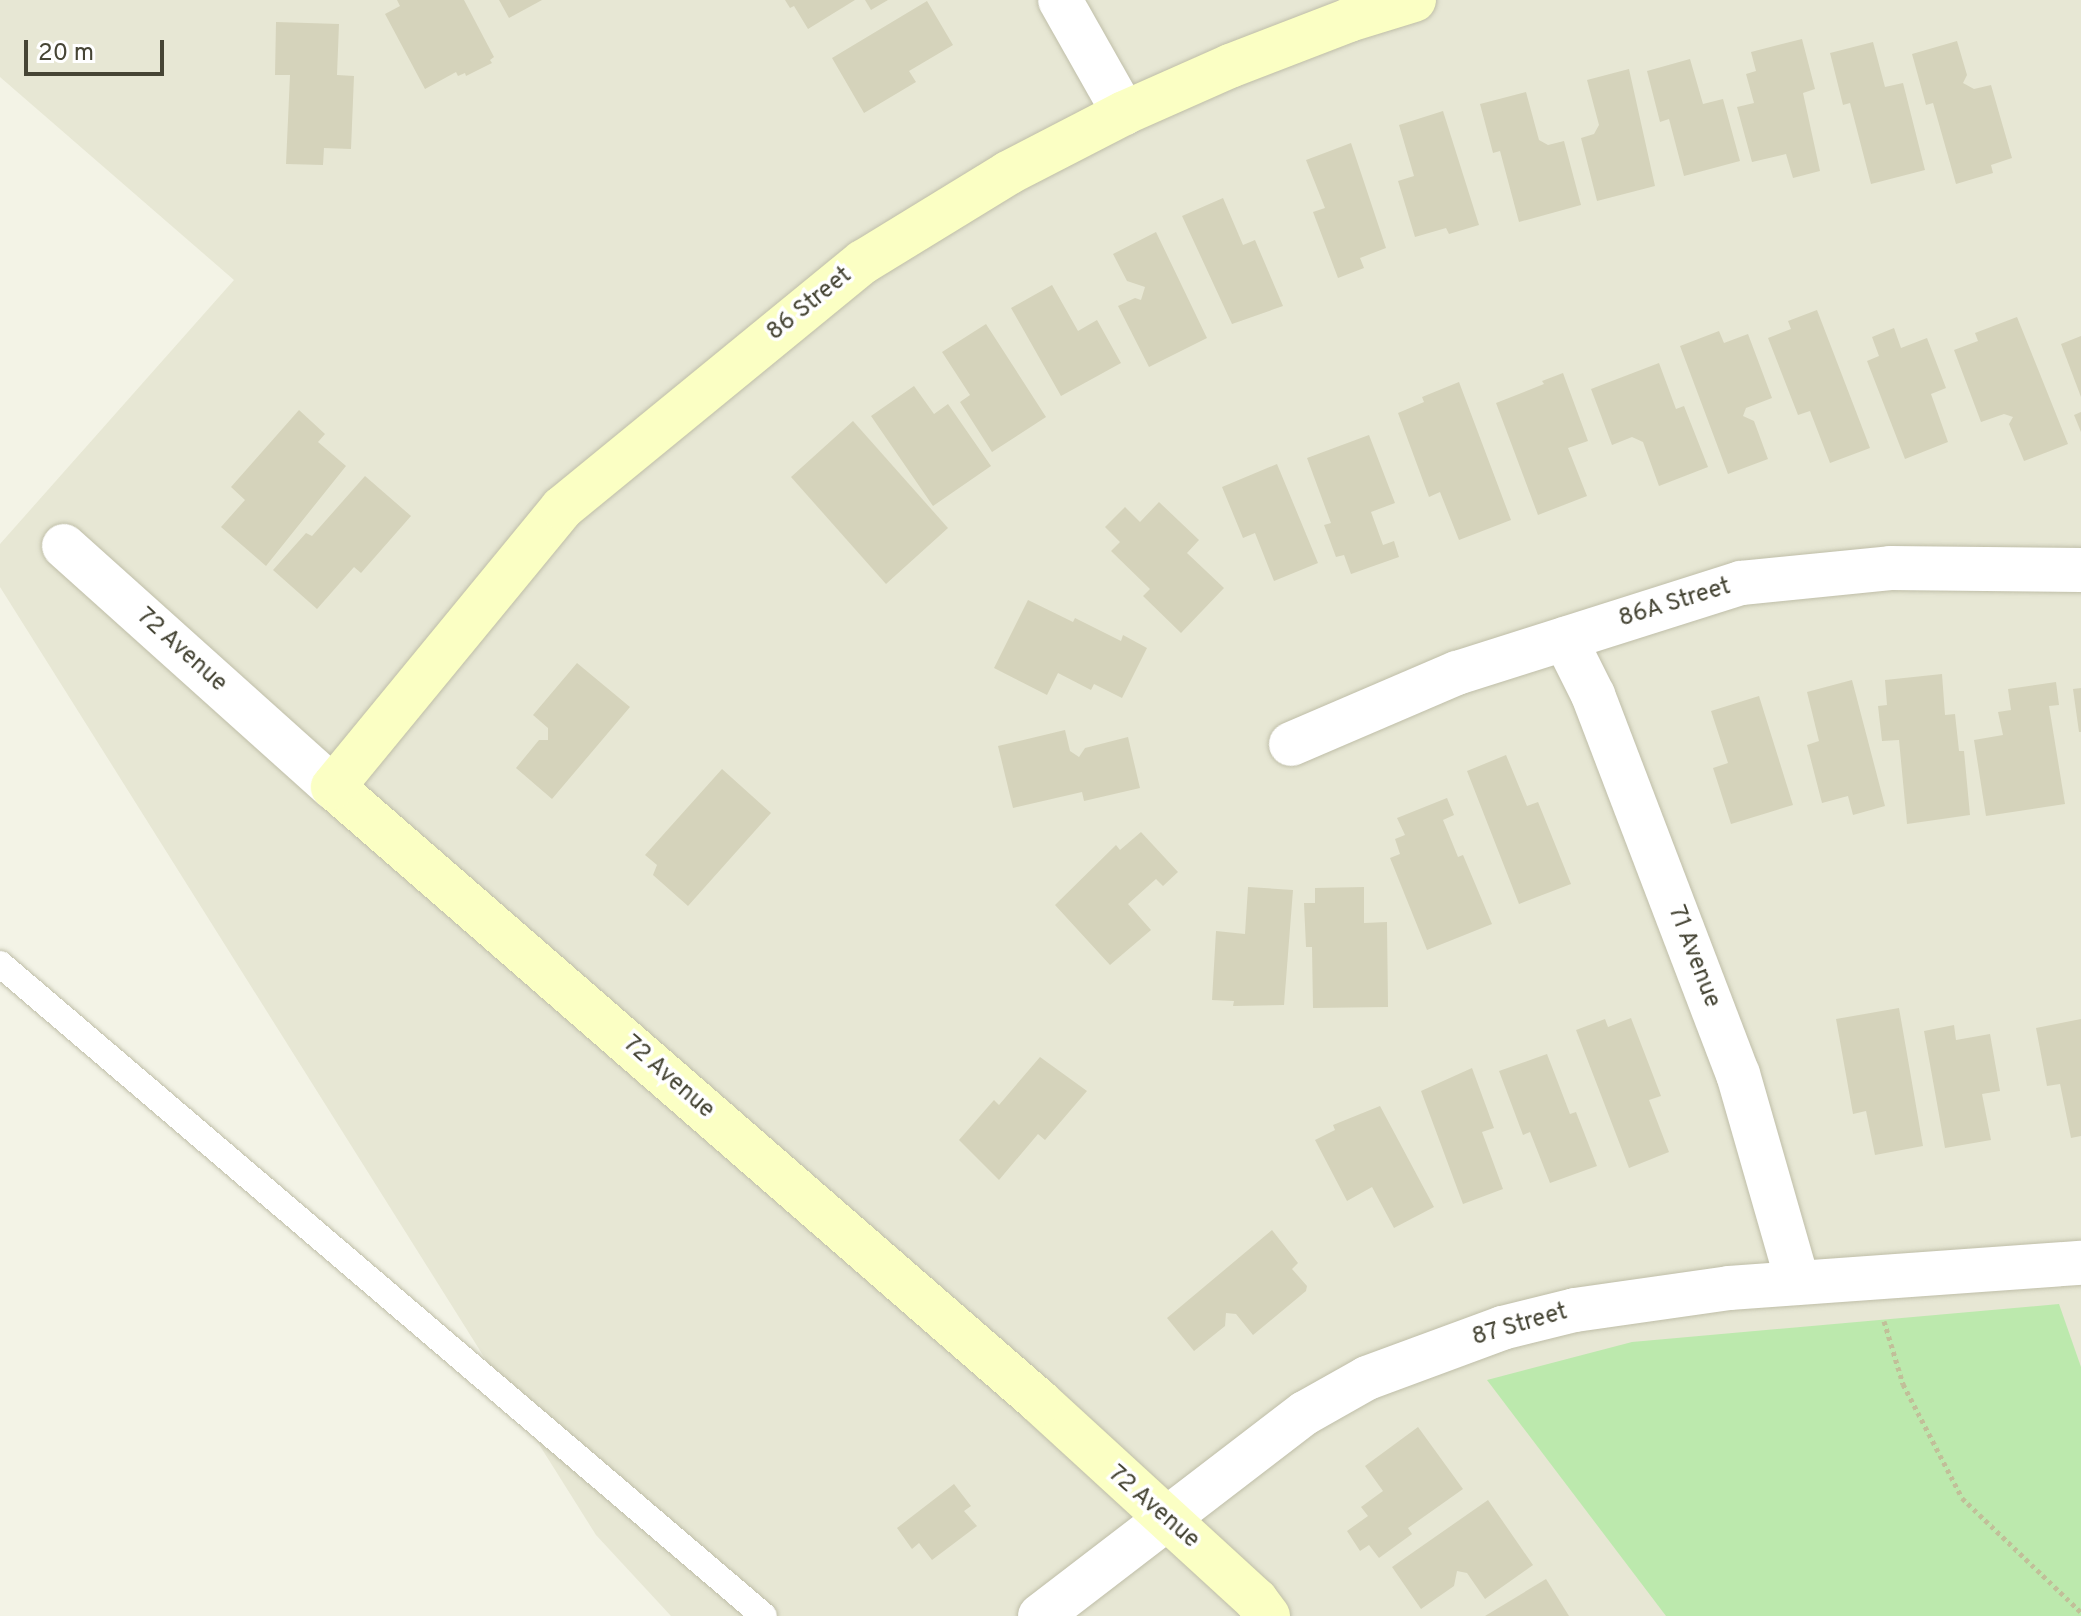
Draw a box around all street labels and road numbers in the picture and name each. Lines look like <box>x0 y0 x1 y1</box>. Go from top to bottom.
street label: 86 Street <box>762 262 858 348</box>
street label: 86A Street <box>1615 573 1735 635</box>
street label: 72 Avenue <box>129 603 233 699</box>
street label: 71 Avenue <box>1660 902 1726 1012</box>
street label: 72 Avenue <box>616 1030 720 1126</box>
street label: 87 Street <box>1469 1299 1571 1353</box>
street label: 72 Avenue <box>1101 1460 1205 1556</box>

